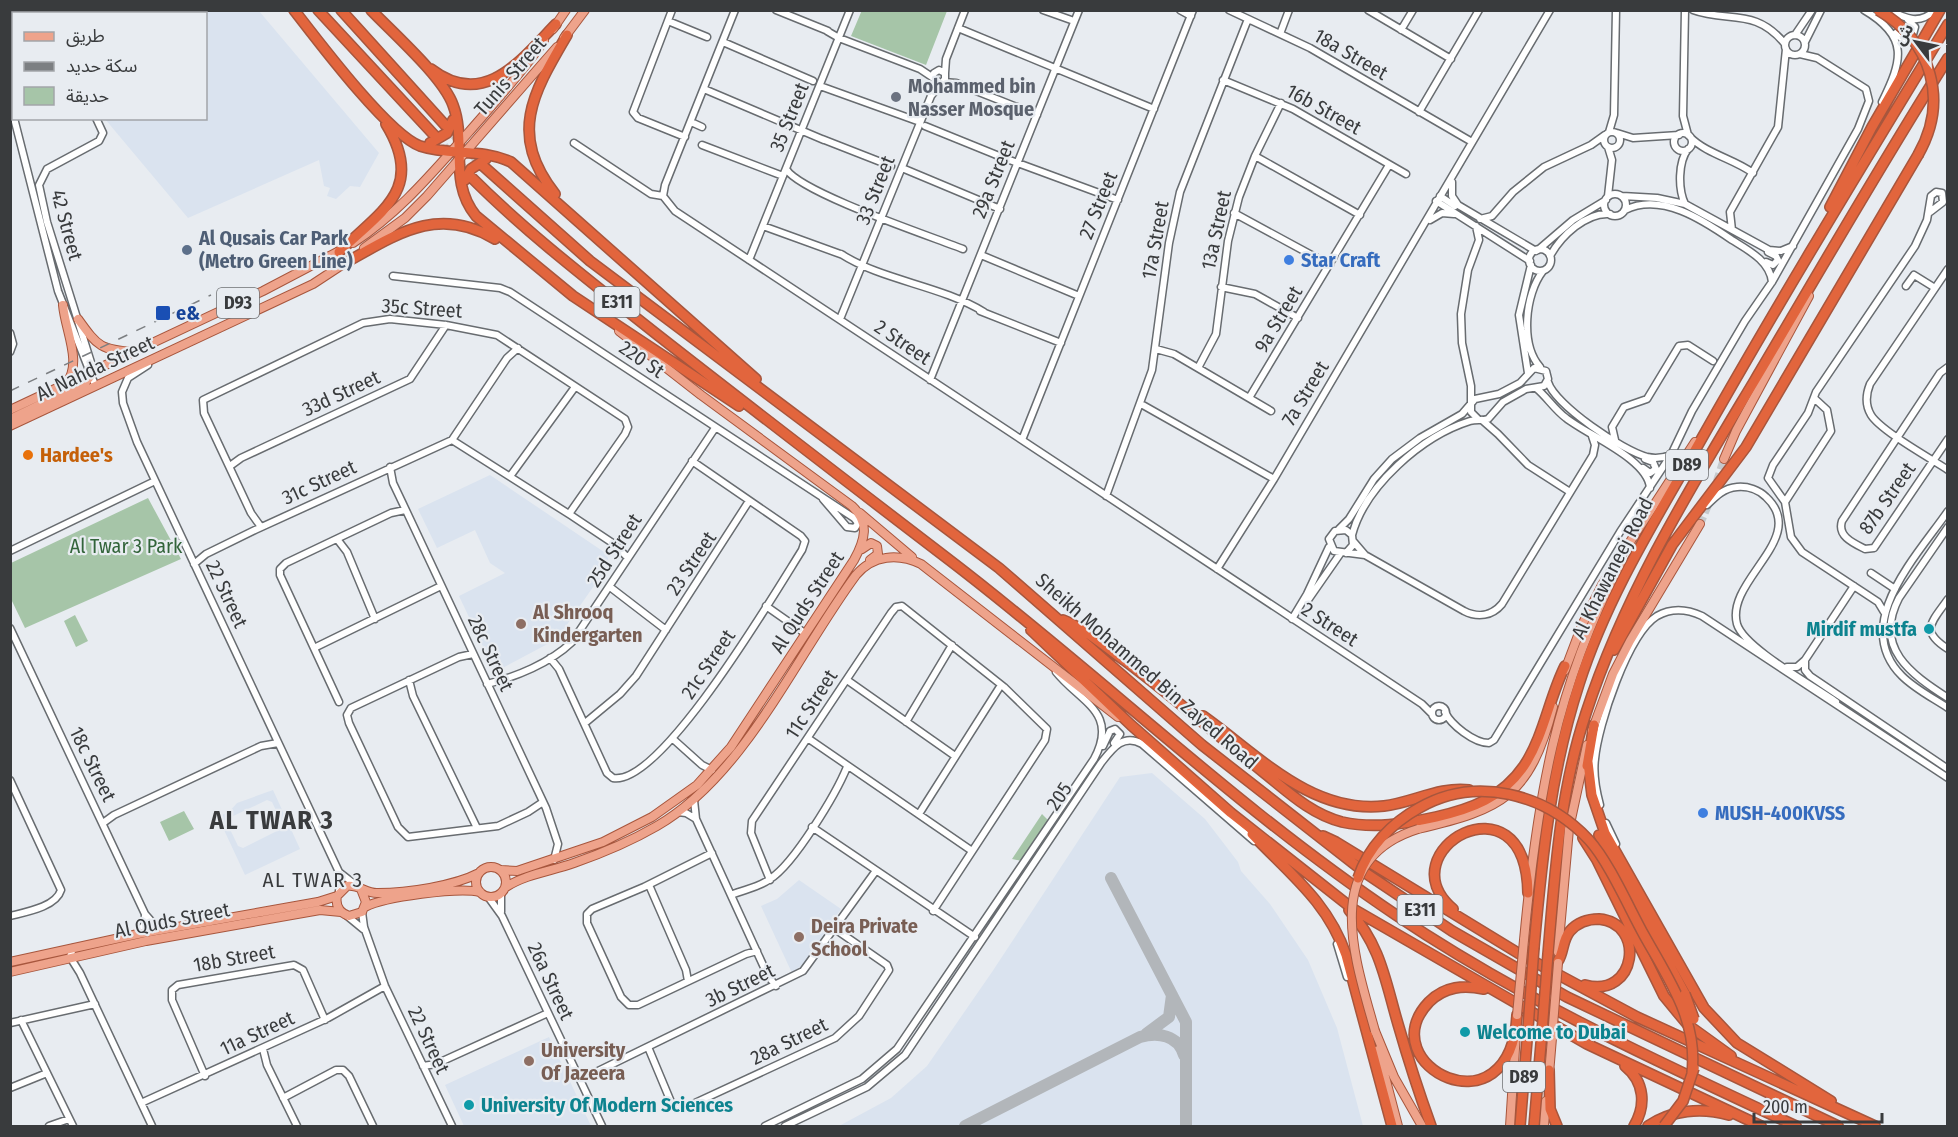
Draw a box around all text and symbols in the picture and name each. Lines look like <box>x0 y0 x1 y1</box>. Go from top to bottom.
legend <box>12 12 207 120</box>
north arrow <box>1886 12 1946 72</box>
text: ش <box>1890 20 1918 49</box>
street label: 18a Street <box>1310 23 1393 85</box>
text: طريق <box>66 25 105 47</box>
street label: Tunis Street <box>469 31 551 120</box>
text: سكة حديد <box>66 55 137 77</box>
place label: Mohammed bin Nasser Mosque <box>908 74 1036 121</box>
street label: 35 Street <box>764 79 814 155</box>
street label: 16b Street <box>1282 79 1366 140</box>
text: حديقة <box>66 85 109 107</box>
marker: Mohammed bin Nasser Mosque <box>889 90 903 104</box>
street label: 29a Street <box>967 136 1020 221</box>
street label: 33 Street <box>850 152 900 228</box>
street label: 27 Street <box>1074 167 1123 242</box>
street label: 42 Street <box>46 187 88 263</box>
street label: 13a Street <box>1196 188 1236 272</box>
street label: 17a Street <box>1136 199 1174 281</box>
place label: Al Qusais Car Park (Metro Green Line) <box>198 226 353 273</box>
marker: Al Qusais Car Park (Metro Green Line) <box>180 243 194 257</box>
place label: Star Craft <box>1301 248 1381 272</box>
marker: Star Craft <box>1282 253 1296 267</box>
street label: 9a Street <box>1249 281 1307 357</box>
road number: E311 <box>594 287 640 317</box>
road number: D93 <box>217 288 259 318</box>
street label: 35c Street <box>381 293 464 323</box>
place label: e& <box>176 301 200 325</box>
marker: e& <box>154 304 172 322</box>
street label: 2 Street <box>870 315 936 370</box>
street label: Al Nahda Street <box>32 330 158 406</box>
street label: 220 St <box>615 335 669 383</box>
street label: 7a Street <box>1276 356 1334 430</box>
street label: 33d Street <box>298 364 384 421</box>
place label: Hardee's <box>40 443 113 467</box>
marker: Hardee's <box>21 448 35 462</box>
road number: D89 <box>1666 450 1708 480</box>
street label: 31c Street <box>278 454 360 510</box>
street label: 87b Street <box>1854 457 1921 539</box>
street label: Al Khawaneej Road <box>1566 493 1658 643</box>
street label: 25d Street <box>581 508 647 591</box>
street label: 23 Street <box>661 526 721 599</box>
park label: Al Twar 3 Park <box>70 534 183 558</box>
street label: Al Quds Street <box>765 546 849 657</box>
street label: 22 Street <box>201 557 253 632</box>
street label: Sheikh Mohammed Bin Zayed Road <box>1031 568 1263 774</box>
street label: 2 Street <box>1297 597 1363 651</box>
place label: Al Shrooq Kindergarten <box>532 600 642 647</box>
street label: 28c Street <box>463 611 519 695</box>
marker: Al Shrooq Kindergarten <box>514 617 528 631</box>
place label: Mirdif mustfa <box>1806 617 1917 641</box>
marker: Mirdif mustfa <box>1922 622 1936 636</box>
street label: 21c Street <box>676 624 740 703</box>
street label: 11c Street <box>780 664 842 743</box>
street label: 18c Street <box>65 723 122 806</box>
street label: 205 <box>1041 778 1077 814</box>
place label: MUSH-400KVSS <box>1715 801 1845 825</box>
district label: AL TWAR 3 <box>209 805 334 836</box>
marker: MUSH-400KVSS <box>1696 806 1710 820</box>
district label: AL TWAR 3 <box>262 867 364 893</box>
road number: E311 <box>1398 895 1442 925</box>
street label: Al Quds Street <box>112 897 232 943</box>
place label: Deira Private School <box>811 914 918 961</box>
marker: Deira Private School <box>792 930 806 944</box>
street label: 18b Street <box>191 939 277 977</box>
street label: 26a Street <box>523 939 579 1024</box>
street label: 3b Street <box>702 958 779 1012</box>
street label: 22 Street <box>403 1003 455 1078</box>
street label: 11a Street <box>216 1005 298 1061</box>
street label: 28a Street <box>747 1012 832 1070</box>
place label: Welcome to Dubai <box>1477 1020 1626 1044</box>
marker: Welcome to Dubai <box>1458 1025 1472 1039</box>
place label: University Of Jazeera <box>541 1038 626 1085</box>
marker: University Of Jazeera <box>522 1054 536 1068</box>
road number: D89 <box>1503 1062 1545 1092</box>
scale bar <box>1754 1086 1882 1124</box>
place label: University Of Modern Sciences <box>481 1093 733 1117</box>
text: 200 m <box>1763 1096 1808 1118</box>
marker: University Of Modern Sciences <box>462 1098 476 1112</box>

